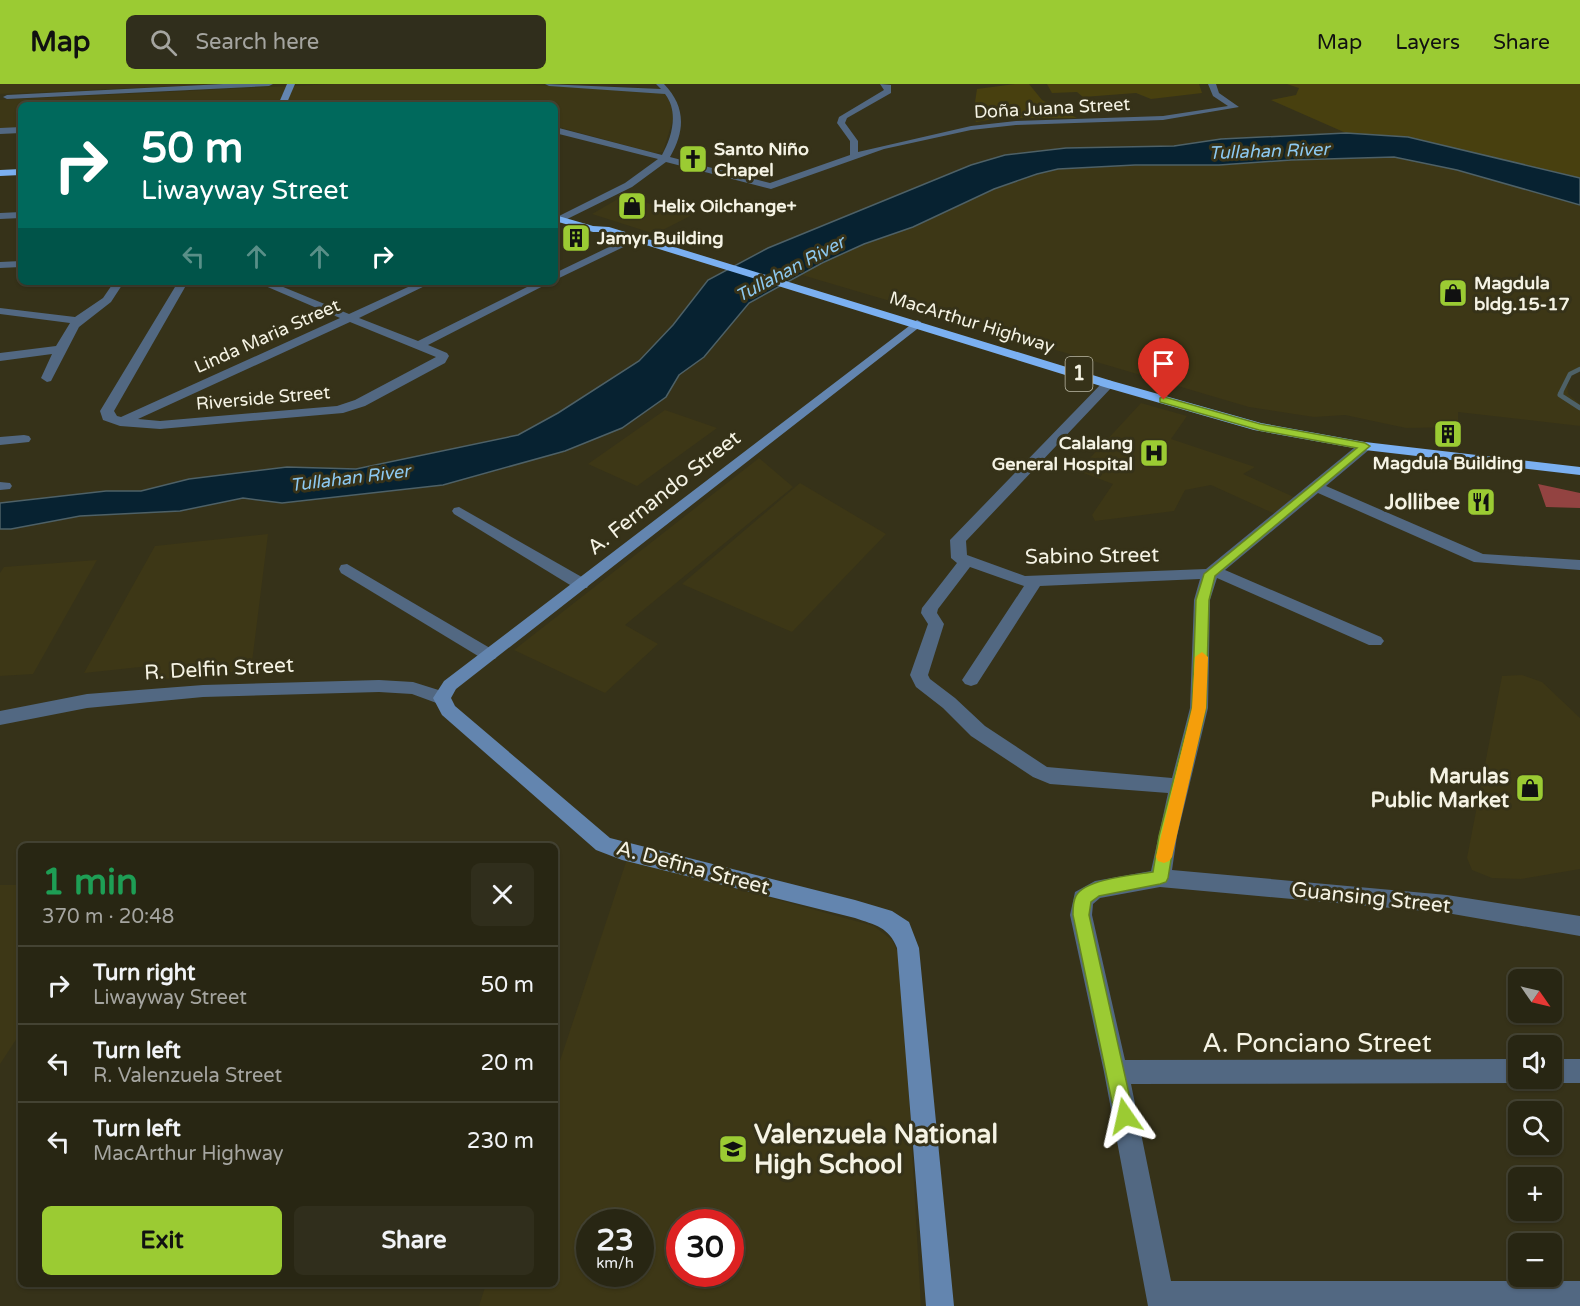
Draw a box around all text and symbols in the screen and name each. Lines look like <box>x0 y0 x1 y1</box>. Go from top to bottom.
search box <box>126 15 546 69</box>
text: Map <box>30 25 90 59</box>
icon: search <box>147 26 180 59</box>
text: Search here <box>195 29 319 55</box>
text: Map <box>1317 30 1362 55</box>
text: Layers <box>1395 30 1460 55</box>
text: Share <box>1493 30 1550 55</box>
street label: Doña Juana Street <box>973 93 1131 123</box>
text: 50 m <box>141 123 243 174</box>
icon: right <box>42 126 120 204</box>
place label: Santo Niño Chapel <box>714 138 809 181</box>
water label: Tullahan River <box>1208 138 1332 164</box>
church icon: Santo Niño Chapel <box>677 143 709 175</box>
text: Liwayway Street <box>141 174 349 207</box>
shop icon: Helix Oilchange+ <box>616 190 648 222</box>
place label: Helix Oilchange+ <box>653 195 797 217</box>
building icon: Jamyr Building <box>560 222 592 254</box>
place label: Jamyr Building <box>596 227 724 249</box>
water label: Tullahan River <box>732 230 850 307</box>
icon: left <box>177 240 210 273</box>
icon: ahead <box>240 240 273 273</box>
icon: ahead <box>303 240 336 273</box>
icon: right <box>366 240 399 273</box>
place label: Magdula bldg.15-17 <box>1474 272 1570 315</box>
shop icon: Magdula bldg.15-17 <box>1437 277 1469 309</box>
street label: MacArthur Highway <box>887 286 1058 358</box>
street label: Linda Maria Street <box>191 294 343 378</box>
pin <box>1138 338 1189 400</box>
icon: arrive <box>1147 347 1180 380</box>
road number: 1 <box>1066 357 1092 391</box>
street label: Riverside Street <box>195 381 331 415</box>
building icon: Magdula Building <box>1432 418 1464 450</box>
street label: A. Fernando Street <box>582 425 746 561</box>
place label: Calalang General Hospital <box>992 432 1133 475</box>
hospital icon: Calalang General Hospital <box>1138 437 1170 469</box>
place label: Magdula Building <box>1373 452 1523 474</box>
water label: Tullahan River <box>289 459 413 496</box>
restaurant icon: Jollibee <box>1465 486 1497 518</box>
place label: Jollibee <box>1384 490 1460 515</box>
street label: Sabino Street <box>1025 542 1159 570</box>
street label: R. Delfin Street <box>143 653 295 685</box>
place label: Marulas Public Market <box>1371 764 1509 813</box>
shop icon: Marulas Public Market <box>1514 772 1546 804</box>
street label: A. Defina Street <box>614 836 772 900</box>
text: 1 min <box>42 861 138 904</box>
button: close <box>471 863 534 926</box>
street label: Guansing Street <box>1290 877 1452 919</box>
text: 370 m · 20:48 <box>42 905 174 929</box>
text: Turn right <box>93 960 195 986</box>
icon: right <box>42 969 75 1002</box>
north arrow <box>1508 969 1562 1023</box>
map controls <box>1508 969 1562 1287</box>
text: 50 m <box>480 972 534 998</box>
text: Liwayway Street <box>93 986 247 1010</box>
street label: A. Ponciano Street <box>1202 1028 1432 1059</box>
button: sound <box>1508 1035 1562 1089</box>
text: Turn left <box>93 1038 181 1064</box>
icon: left <box>42 1047 75 1080</box>
text: 20 m <box>480 1050 534 1076</box>
text: R. Valenzuela Street <box>93 1064 282 1088</box>
position arrow <box>1093 1084 1157 1148</box>
button: search <box>1508 1101 1562 1155</box>
text: Turn left <box>93 1116 181 1142</box>
place label: Valenzuela National High School <box>754 1119 998 1180</box>
icon: left <box>42 1125 75 1158</box>
text: 230 m <box>467 1128 534 1154</box>
school or university icon: Valenzuela National High School <box>717 1133 749 1165</box>
text: MacArthur Highway <box>93 1142 283 1166</box>
button: + <box>1508 1167 1562 1221</box>
button: Exit <box>42 1206 282 1275</box>
button: Share <box>294 1206 534 1275</box>
speed limit sign: 30 <box>666 1209 744 1287</box>
text: 23 <box>596 1222 634 1259</box>
button: − <box>1508 1233 1562 1287</box>
text: km/h <box>596 1254 634 1272</box>

